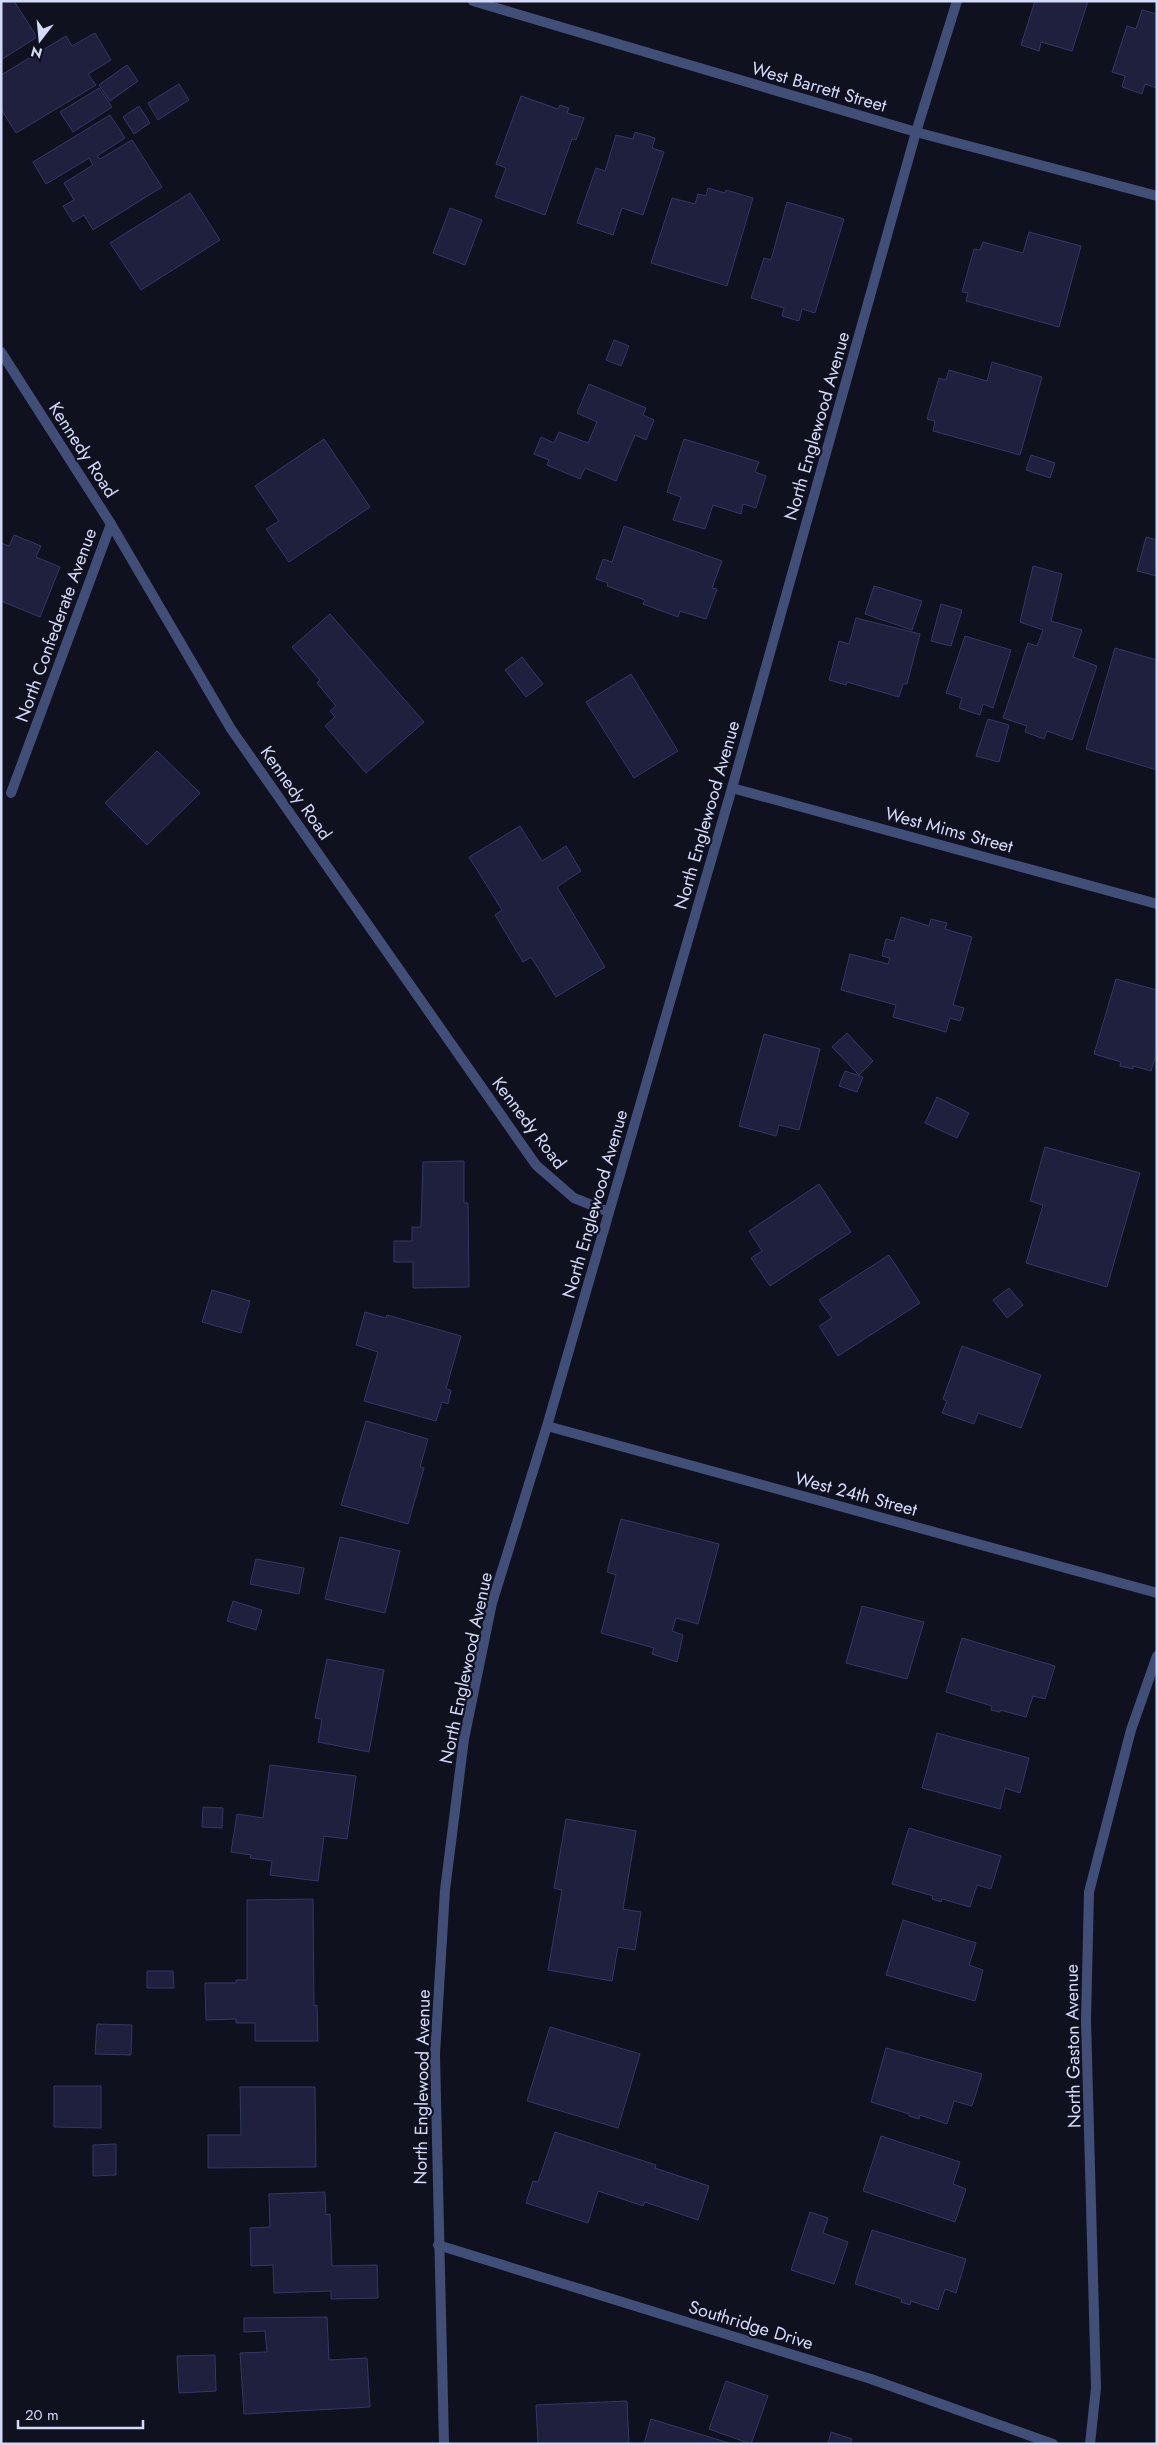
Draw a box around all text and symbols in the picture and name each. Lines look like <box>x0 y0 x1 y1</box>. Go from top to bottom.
north arrow <box>15 15 65 65</box>
text: N <box>28 41 45 64</box>
street label: West Barrett Street <box>748 55 890 119</box>
street label: North Englewood Avenue <box>778 329 856 523</box>
street label: Kennedy Road <box>42 397 124 503</box>
street label: North Confederate Avenue <box>9 524 103 726</box>
street label: North Englewood Avenue <box>668 718 746 912</box>
street label: Kennedy Road <box>254 741 338 845</box>
street label: West Mims Street <box>882 800 1017 860</box>
street label: Kennedy Road <box>486 1071 572 1175</box>
street label: North Englewood Avenue <box>556 1107 634 1301</box>
street label: West 24th Street <box>792 1465 921 1523</box>
street label: North Englewood Avenue <box>433 1570 499 1766</box>
street label: North Gaston Avenue <box>1059 1964 1087 2128</box>
street label: North Englewood Avenue <box>407 1989 437 2185</box>
street label: Southridge Drive <box>686 2294 816 2356</box>
scale bar <box>18 2398 142 2430</box>
text: 20 m <box>25 2404 59 2426</box>

